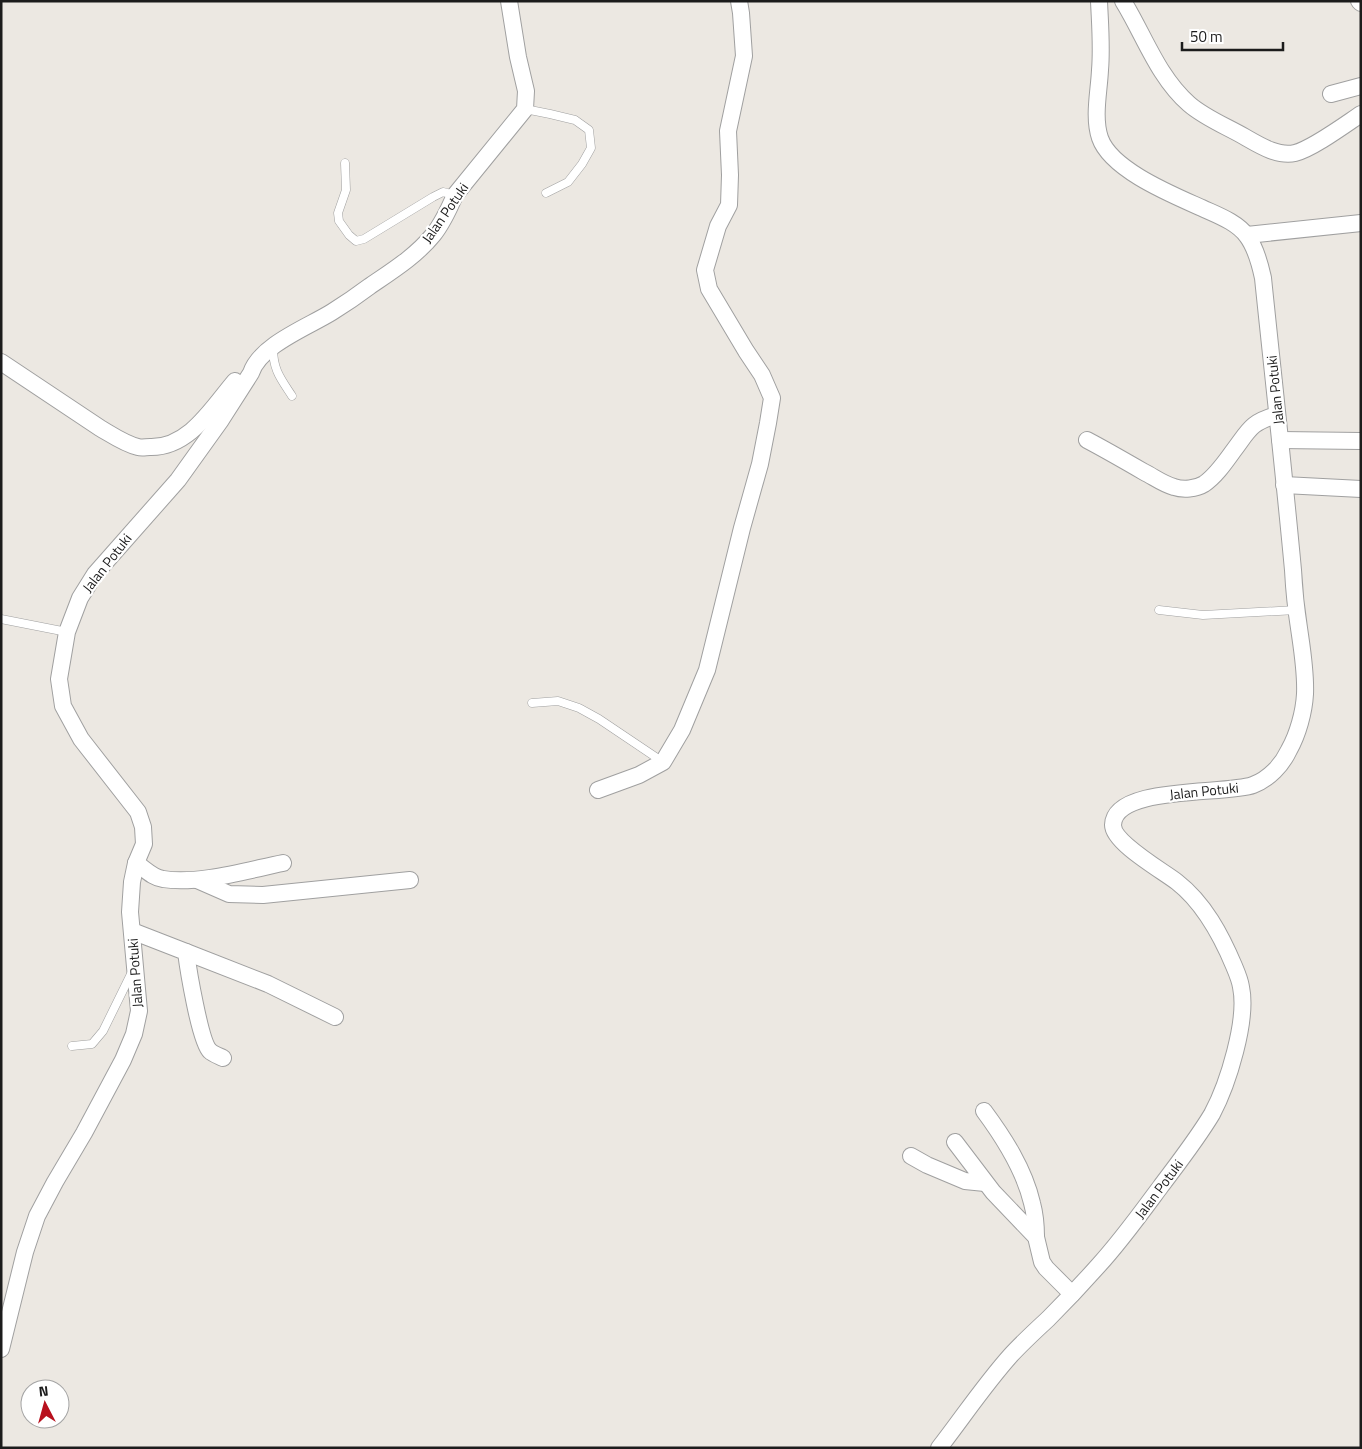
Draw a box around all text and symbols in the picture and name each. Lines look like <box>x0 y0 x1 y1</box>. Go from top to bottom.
scale bar <box>1182 20 1283 52</box>
text: 50 m <box>1190 25 1223 48</box>
street label: Jalan Potuki <box>416 178 473 247</box>
street label: Jalan Potuki <box>1260 354 1289 426</box>
street label: Jalan Potuki <box>77 529 136 597</box>
street label: Jalan Potuki <box>1168 776 1240 805</box>
street label: Jalan Potuki <box>122 938 147 1008</box>
street label: Jalan Potuki <box>1129 1155 1188 1223</box>
north arrow <box>20 1379 70 1429</box>
text: N <box>38 1380 50 1402</box>

